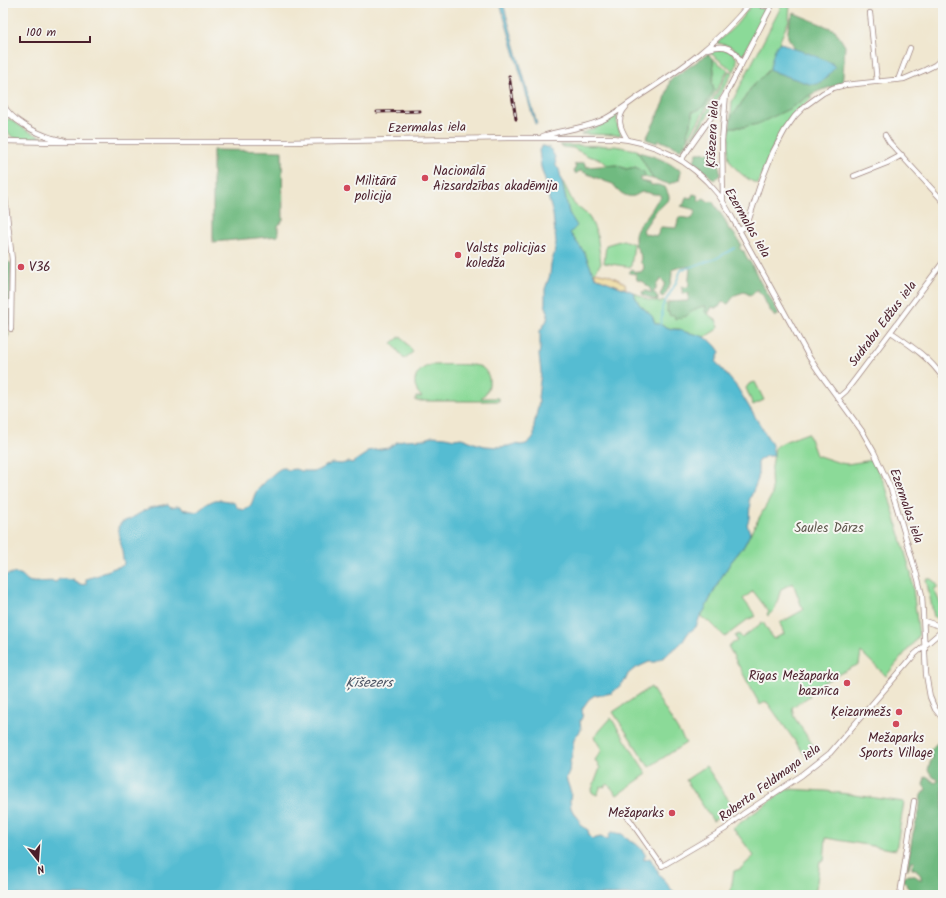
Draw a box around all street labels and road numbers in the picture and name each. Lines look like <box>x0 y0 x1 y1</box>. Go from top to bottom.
street label: Ķīšezera iela <box>701 100 725 168</box>
street label: Ezermalas iela <box>388 117 466 139</box>
street label: Ezermalas iela <box>718 184 776 262</box>
street label: Sudrabu Edžus iela <box>844 276 922 372</box>
street label: Ezermalas iela <box>883 466 929 546</box>
street label: Roberta Feldmaņa iela <box>714 739 826 827</box>

